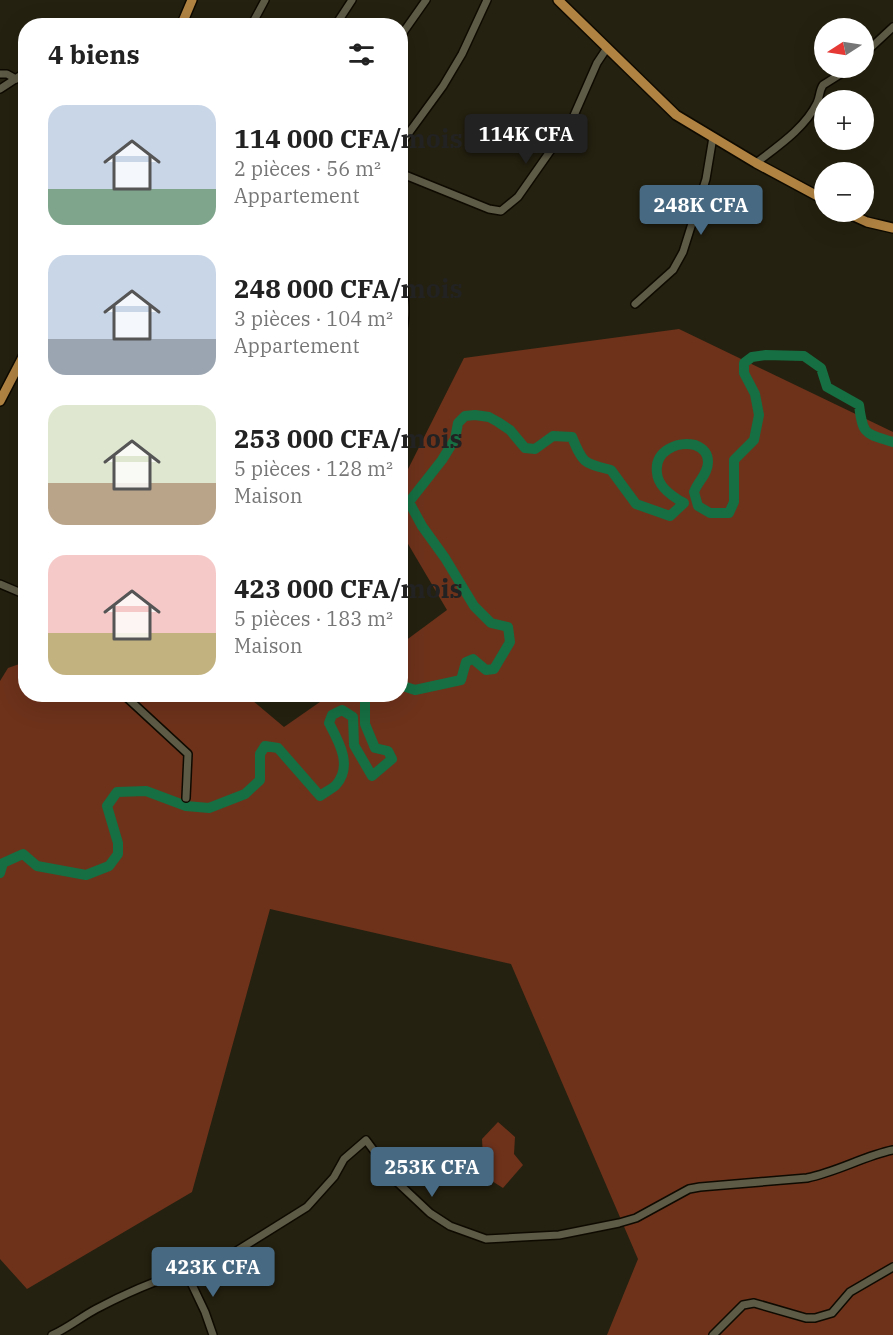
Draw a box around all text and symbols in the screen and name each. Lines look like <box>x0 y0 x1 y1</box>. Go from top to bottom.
north arrow <box>814 18 874 78</box>
map controls <box>814 18 874 222</box>
text: 4 biens <box>48 37 140 71</box>
icon: filters <box>345 38 378 71</box>
button: + <box>814 90 874 150</box>
pin: 114K CFA <box>464 114 588 165</box>
text: 114K CFA <box>479 120 573 147</box>
text: 114 000 CFA/mois <box>234 121 463 155</box>
icon: home <box>96 129 168 201</box>
text: 2 pièces · 56 m² <box>234 155 381 182</box>
button: − <box>814 162 874 222</box>
text: Appartement <box>234 182 360 209</box>
pin: 248K CFA <box>639 185 763 236</box>
text: 248K CFA <box>654 191 748 218</box>
text: 248 000 CFA/mois <box>234 271 463 305</box>
icon: home <box>96 279 168 351</box>
text: 3 pièces · 104 m² <box>234 305 393 332</box>
text: Appartement <box>234 332 360 359</box>
text: 253 000 CFA/mois <box>234 421 463 455</box>
icon: home <box>96 429 168 501</box>
text: 5 pièces · 128 m² <box>234 455 393 482</box>
text: Maison <box>234 482 302 509</box>
text: 423 000 CFA/mois <box>234 571 463 605</box>
icon: home <box>96 579 168 651</box>
text: 5 pièces · 183 m² <box>234 605 393 632</box>
text: Maison <box>234 632 302 659</box>
pin: 253K CFA <box>370 1147 494 1198</box>
text: 253K CFA <box>385 1153 479 1180</box>
pin: 423K CFA <box>151 1247 275 1298</box>
text: 423K CFA <box>166 1253 260 1280</box>

